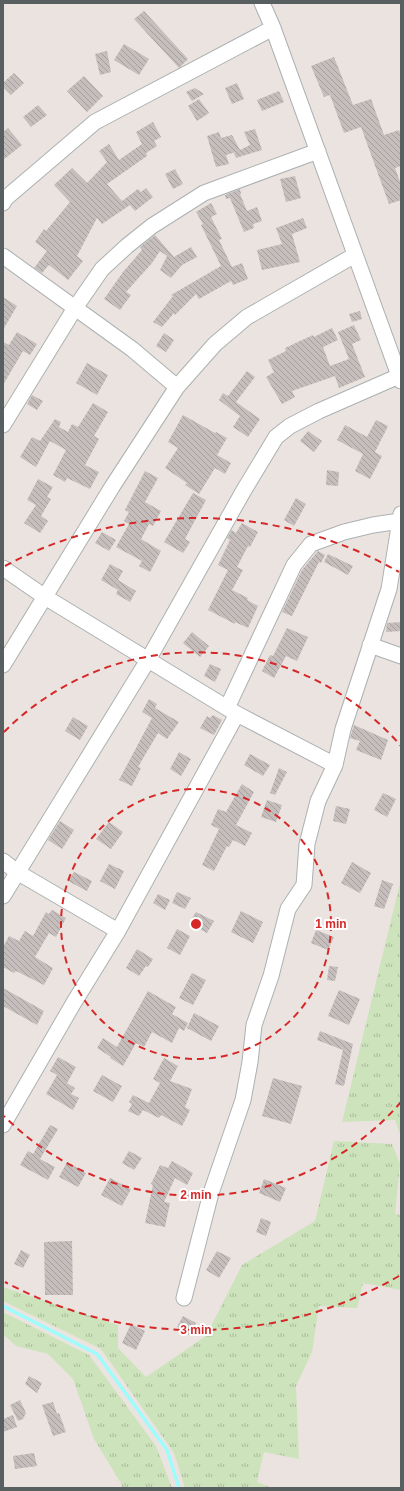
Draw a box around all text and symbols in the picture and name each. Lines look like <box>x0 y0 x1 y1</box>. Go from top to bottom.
centre of rings <box>189 917 203 931</box>
text: 1 min <box>315 917 347 931</box>
text: 2 min <box>180 1188 212 1202</box>
text: 3 min <box>180 1323 212 1337</box>

